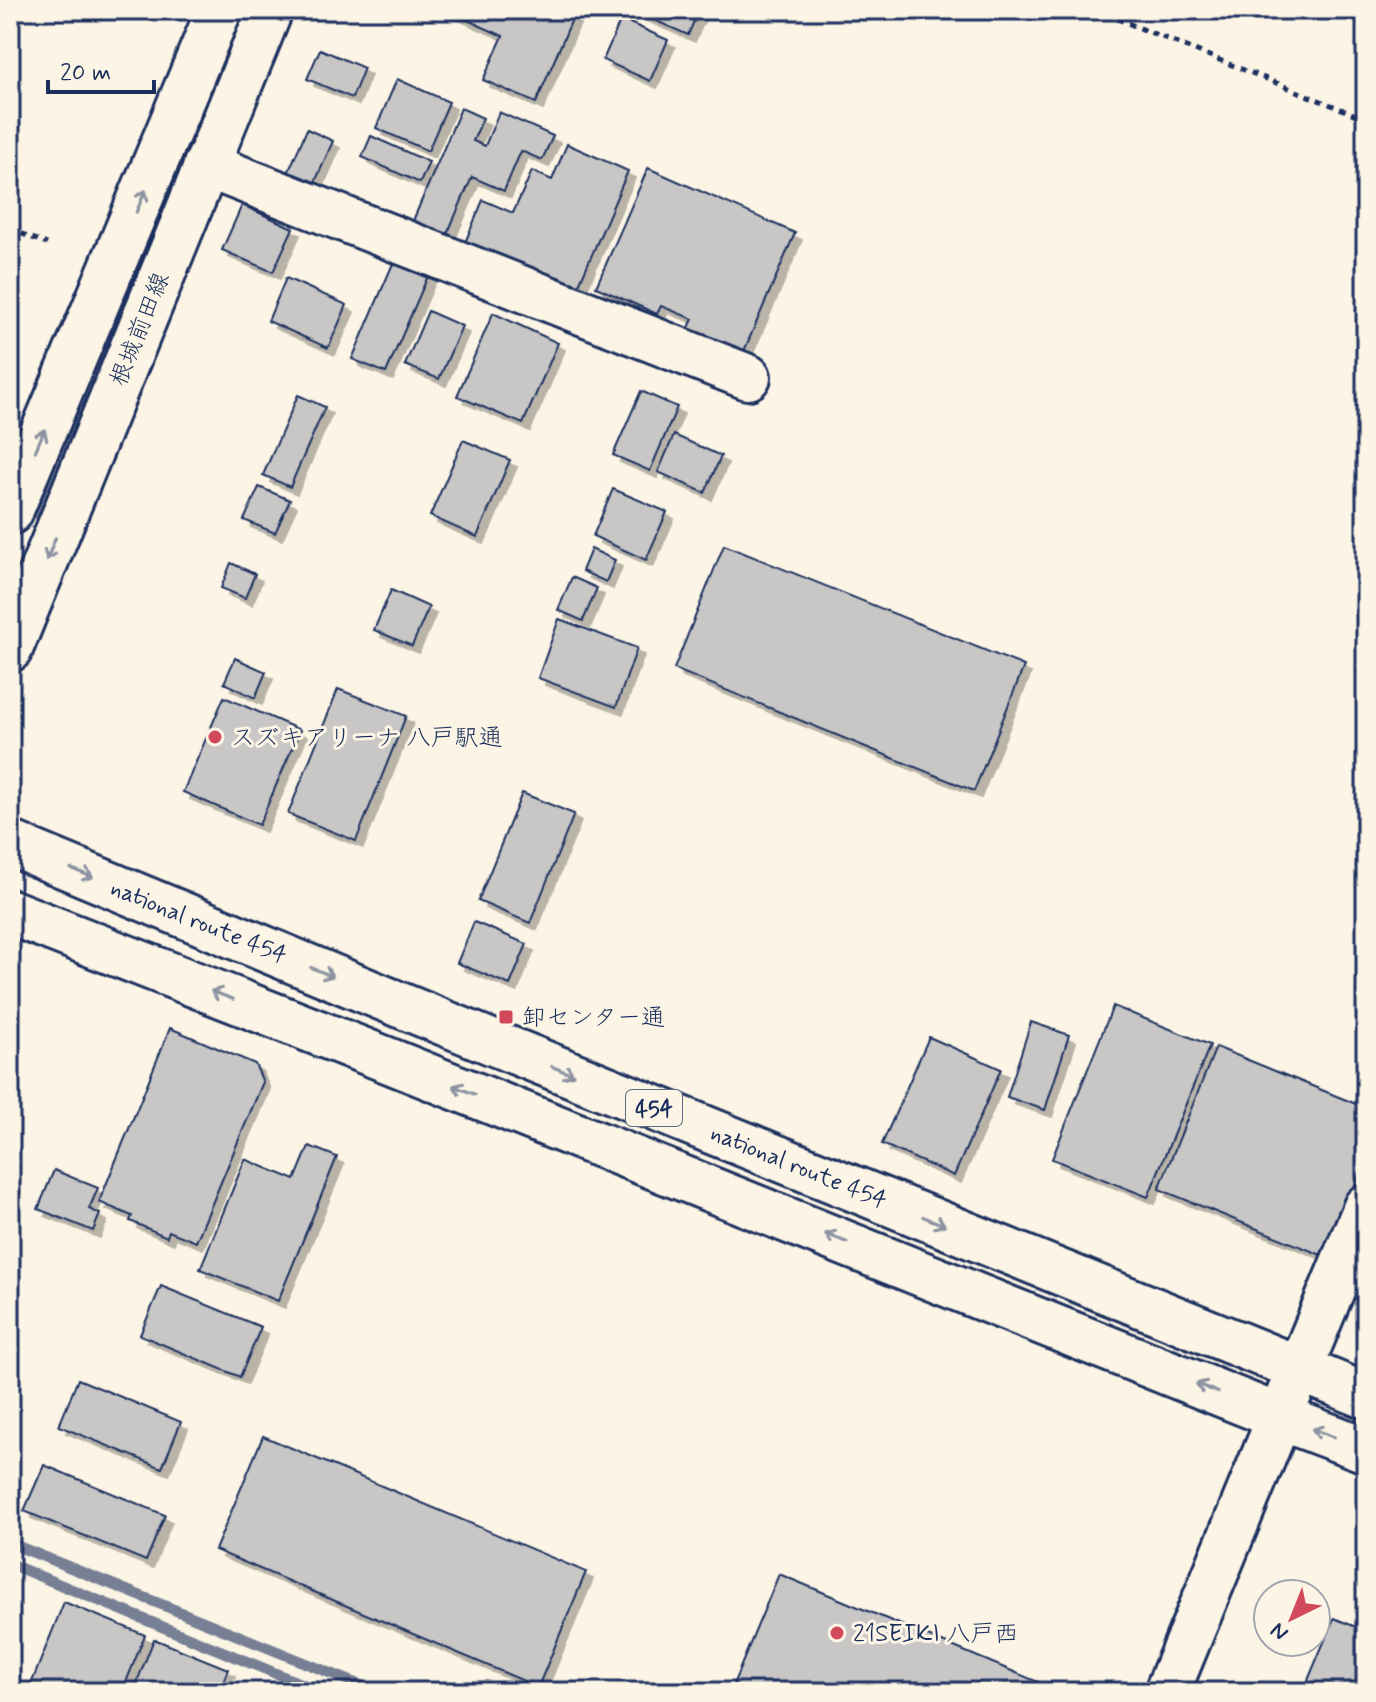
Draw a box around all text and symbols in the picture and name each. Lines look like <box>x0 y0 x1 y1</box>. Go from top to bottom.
scale bar <box>48 44 154 94</box>
text: 20 m <box>60 58 111 89</box>
one-way arrow <box>134 189 149 214</box>
street label: 根城前田線 <box>104 268 177 391</box>
one-way arrow <box>34 429 49 453</box>
one-way arrow <box>42 536 57 561</box>
place label: スズキアリーナ 八戸駅通 <box>231 723 502 754</box>
marker: スズキアリーナ 八戸駅通 <box>206 728 224 746</box>
one-way arrow <box>69 866 94 881</box>
street label: national route 454 <box>106 873 291 972</box>
one-way arrow <box>309 966 334 981</box>
one-way arrow <box>210 987 235 1001</box>
place label: 卸センター通 <box>522 1003 665 1034</box>
marker: 卸センター通 <box>497 1008 515 1026</box>
one-way arrow <box>550 1064 575 1079</box>
one-way arrow <box>452 1082 477 1096</box>
road number: 454 <box>626 1090 682 1126</box>
street label: national route 454 <box>706 1118 891 1217</box>
one-way arrow <box>921 1215 946 1229</box>
one-way arrow <box>824 1230 849 1245</box>
one-way arrow <box>1195 1380 1219 1394</box>
one-way arrow <box>1311 1425 1335 1439</box>
north arrow <box>1252 1578 1332 1658</box>
text: N <box>1265 1616 1295 1646</box>
place label: 21SEIKI 八戸西 <box>853 1619 1018 1650</box>
marker: 21SEIKI 八戸西 <box>828 1624 846 1642</box>

